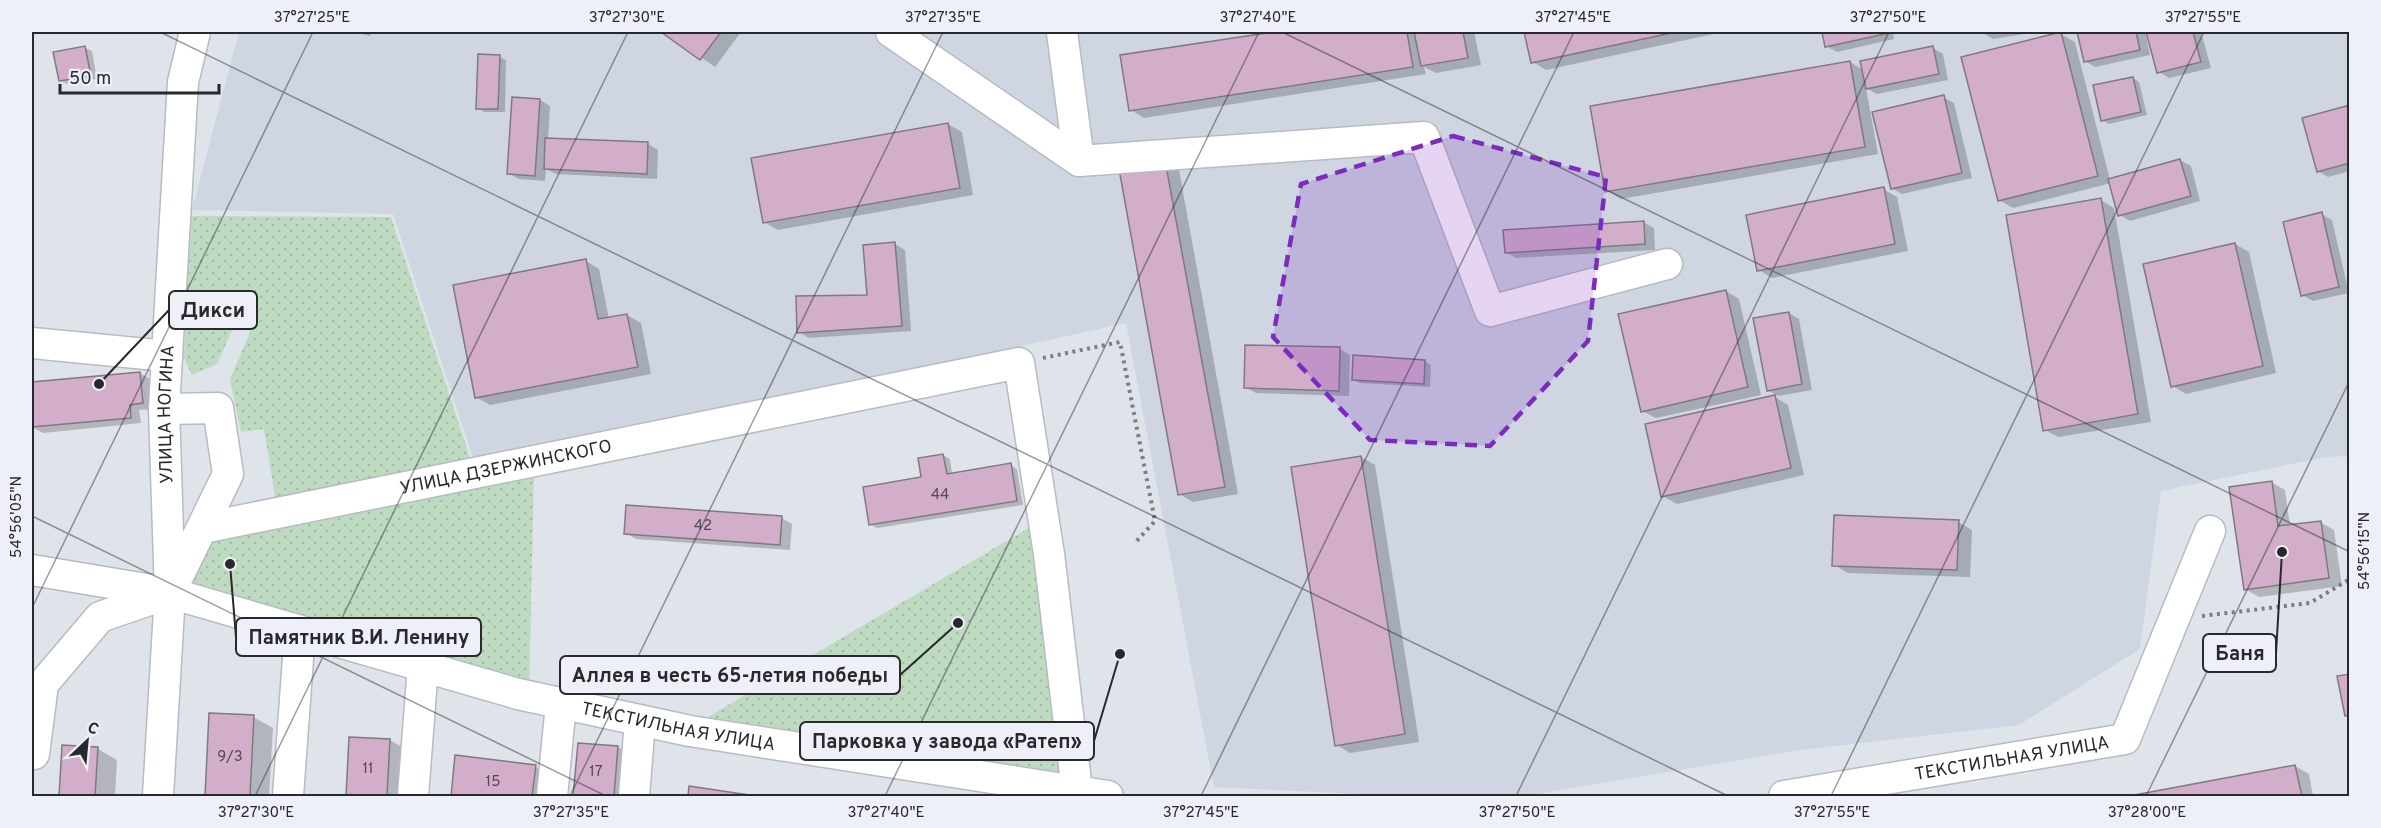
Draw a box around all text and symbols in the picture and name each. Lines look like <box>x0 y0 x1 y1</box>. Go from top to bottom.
text: 37°27'25"E <box>274 9 350 28</box>
text: 37°27'30"E <box>589 9 665 28</box>
text: 37°27'35"E <box>905 9 981 28</box>
text: 37°27'40"E <box>1220 9 1296 28</box>
text: 37°27'45"E <box>1535 9 1611 28</box>
text: 37°27'50"E <box>1850 9 1926 28</box>
text: 37°27'55"E <box>2165 9 2241 28</box>
scale bar <box>60 57 219 95</box>
text: 50 m <box>69 68 111 91</box>
callout: Дикси <box>169 291 257 329</box>
text: Дикси <box>181 299 245 325</box>
street label: УЛИЦА НОГИНА <box>154 344 181 484</box>
street label: УЛИЦА ДЗЕРЖИНСКОГО <box>398 436 614 501</box>
text: 54°56'05"N <box>8 476 27 558</box>
house number: 44 <box>931 486 949 505</box>
text: 54°56'15"N <box>2356 512 2375 590</box>
house number: 42 <box>694 517 712 536</box>
callout: Памятник В.И. Ленину <box>236 618 481 656</box>
text: Памятник В.И. Ленину <box>249 626 469 652</box>
callout: Баня <box>2203 634 2276 672</box>
text: Баня <box>2215 642 2265 668</box>
callout: Аллея в честь 65-летия победы <box>560 656 900 694</box>
text: Аллея в честь 65-летия победы <box>572 664 888 690</box>
street label: ТЕКСТИЛЬНАЯ УЛИЦА <box>579 698 777 757</box>
north arrow <box>57 711 117 771</box>
text: С <box>84 718 102 741</box>
callout: Парковка у завода «Ратеп» <box>800 722 1094 760</box>
text: Парковка у завода «Ратеп» <box>812 730 1082 756</box>
street label: ТЕКСТИЛЬНАЯ УЛИЦА <box>1913 732 2111 787</box>
house number: 9/3 <box>217 748 243 767</box>
house number: 11 <box>362 760 374 779</box>
house number: 17 <box>589 763 603 782</box>
house number: 15 <box>486 773 500 792</box>
text: 37°27'30"E <box>218 804 294 823</box>
text: 37°27'35"E <box>533 804 609 823</box>
text: 37°27'40"E <box>848 804 924 823</box>
text: 37°27'45"E <box>1163 804 1239 823</box>
text: 37°27'50"E <box>1479 804 1555 823</box>
text: 37°27'55"E <box>1794 804 1870 823</box>
text: 37°28'00"E <box>2108 804 2186 823</box>

